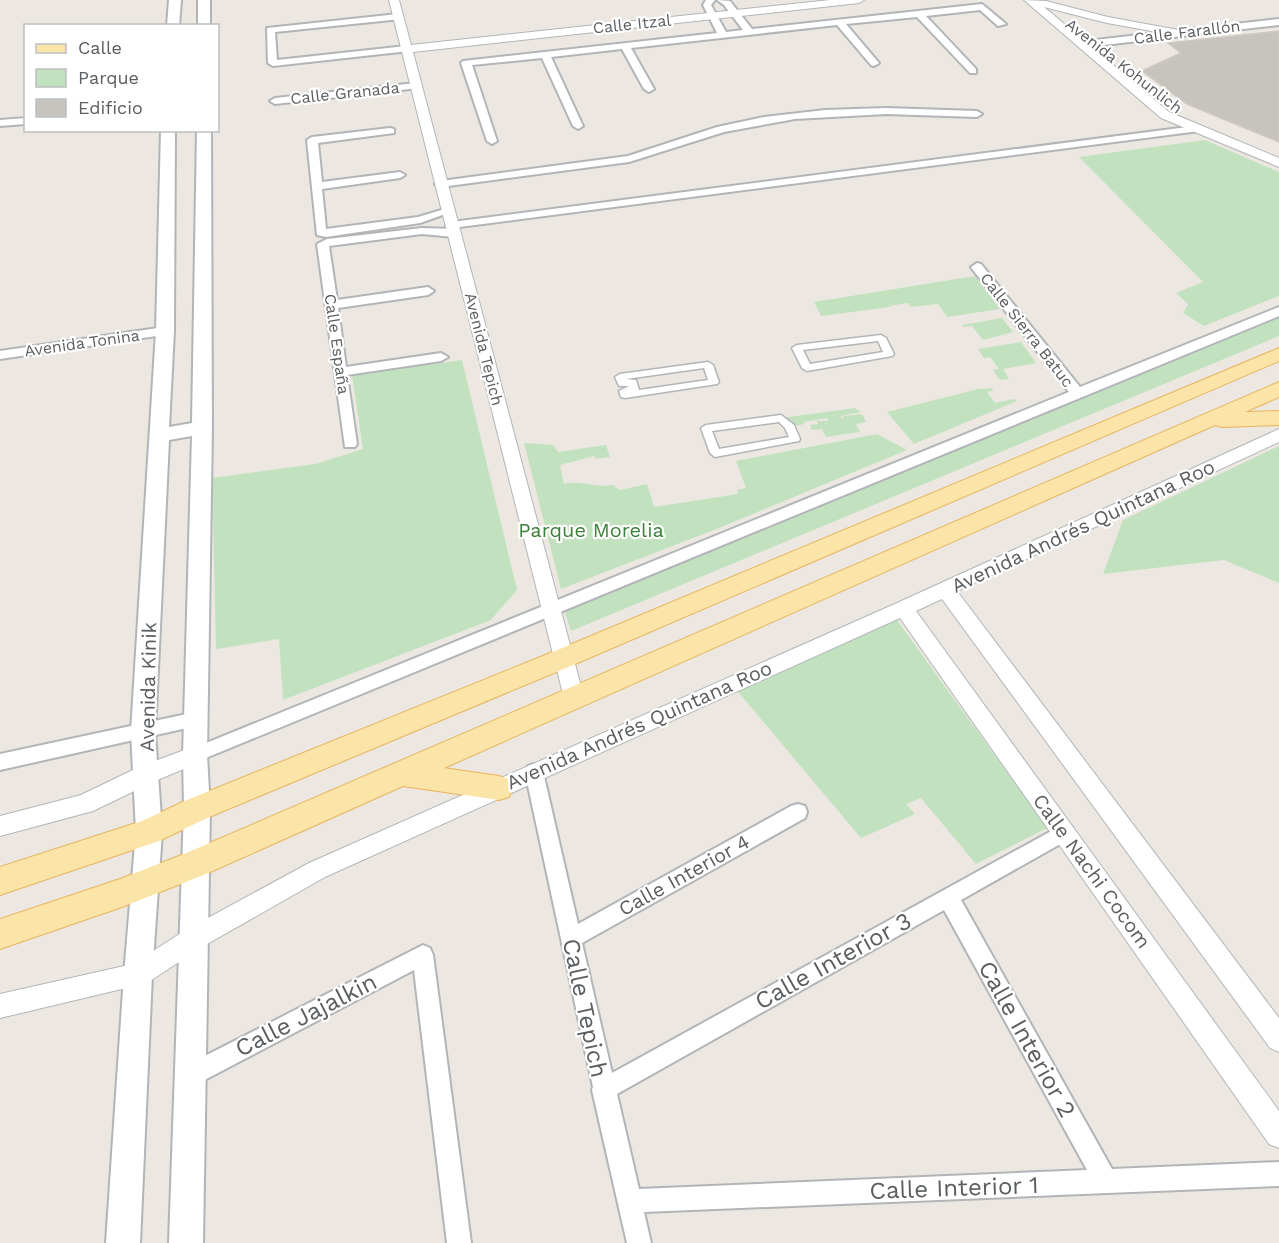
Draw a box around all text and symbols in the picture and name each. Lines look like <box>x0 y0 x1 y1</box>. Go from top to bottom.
street label: Calle Itzal <box>592 10 672 38</box>
street label: Avenida Kohunlich <box>1062 14 1186 118</box>
street label: Calle Farallón <box>1133 16 1241 48</box>
legend <box>24 24 219 132</box>
text: Calle <box>78 37 122 58</box>
text: Parque <box>78 67 139 88</box>
street label: Calle Granada <box>290 78 400 108</box>
text: Edificio <box>78 97 143 118</box>
street label: Calle Sierra Batuc <box>976 269 1078 391</box>
street label: Avenida Tepich <box>461 291 507 407</box>
street label: Calle España <box>321 293 353 395</box>
street label: Avenida Tonina <box>23 326 141 360</box>
street label: Avenida Andrés Quintana Roo <box>947 454 1219 598</box>
park label: Parque Morelia <box>518 518 664 542</box>
street label: Avenida Kinik <box>135 622 161 752</box>
street label: Avenida Andrés Quintana Roo <box>503 655 775 795</box>
street label: Calle Nachi Cocom <box>1028 789 1156 953</box>
street label: Calle Interior 4 <box>614 829 754 921</box>
street label: Calle Interior 3 <box>750 906 916 1016</box>
street label: Calle Tepich <box>557 936 613 1080</box>
street label: Calle Interior 2 <box>972 956 1082 1122</box>
street label: Calle Jajalkin <box>231 967 381 1063</box>
street label: Calle Interior 1 <box>869 1171 1039 1205</box>

